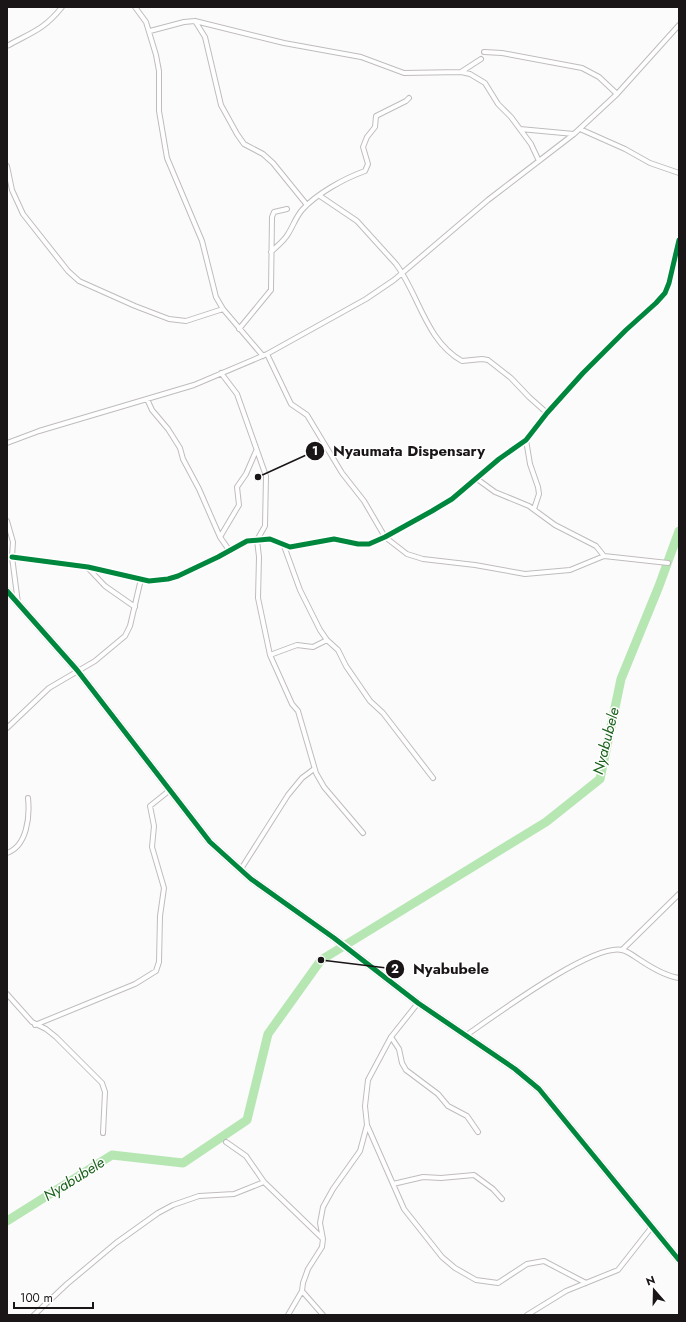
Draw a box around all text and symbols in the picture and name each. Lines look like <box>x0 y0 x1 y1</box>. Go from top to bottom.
callout: Nyaumata Dispensary <box>305 438 493 465</box>
text: Nyaumata Dispensary <box>333 440 485 462</box>
text: 1 <box>312 442 318 460</box>
water label: Nyabubele <box>587 705 625 777</box>
callout: Nyabubele <box>385 956 497 983</box>
text: Nyabubele <box>413 958 489 980</box>
text: 2 <box>391 960 399 978</box>
water label: Nyabubele <box>39 1151 109 1206</box>
north arrow <box>634 1270 674 1310</box>
text: N <box>644 1272 657 1290</box>
scale bar <box>14 1284 93 1310</box>
text: 100 m <box>20 1289 53 1307</box>

